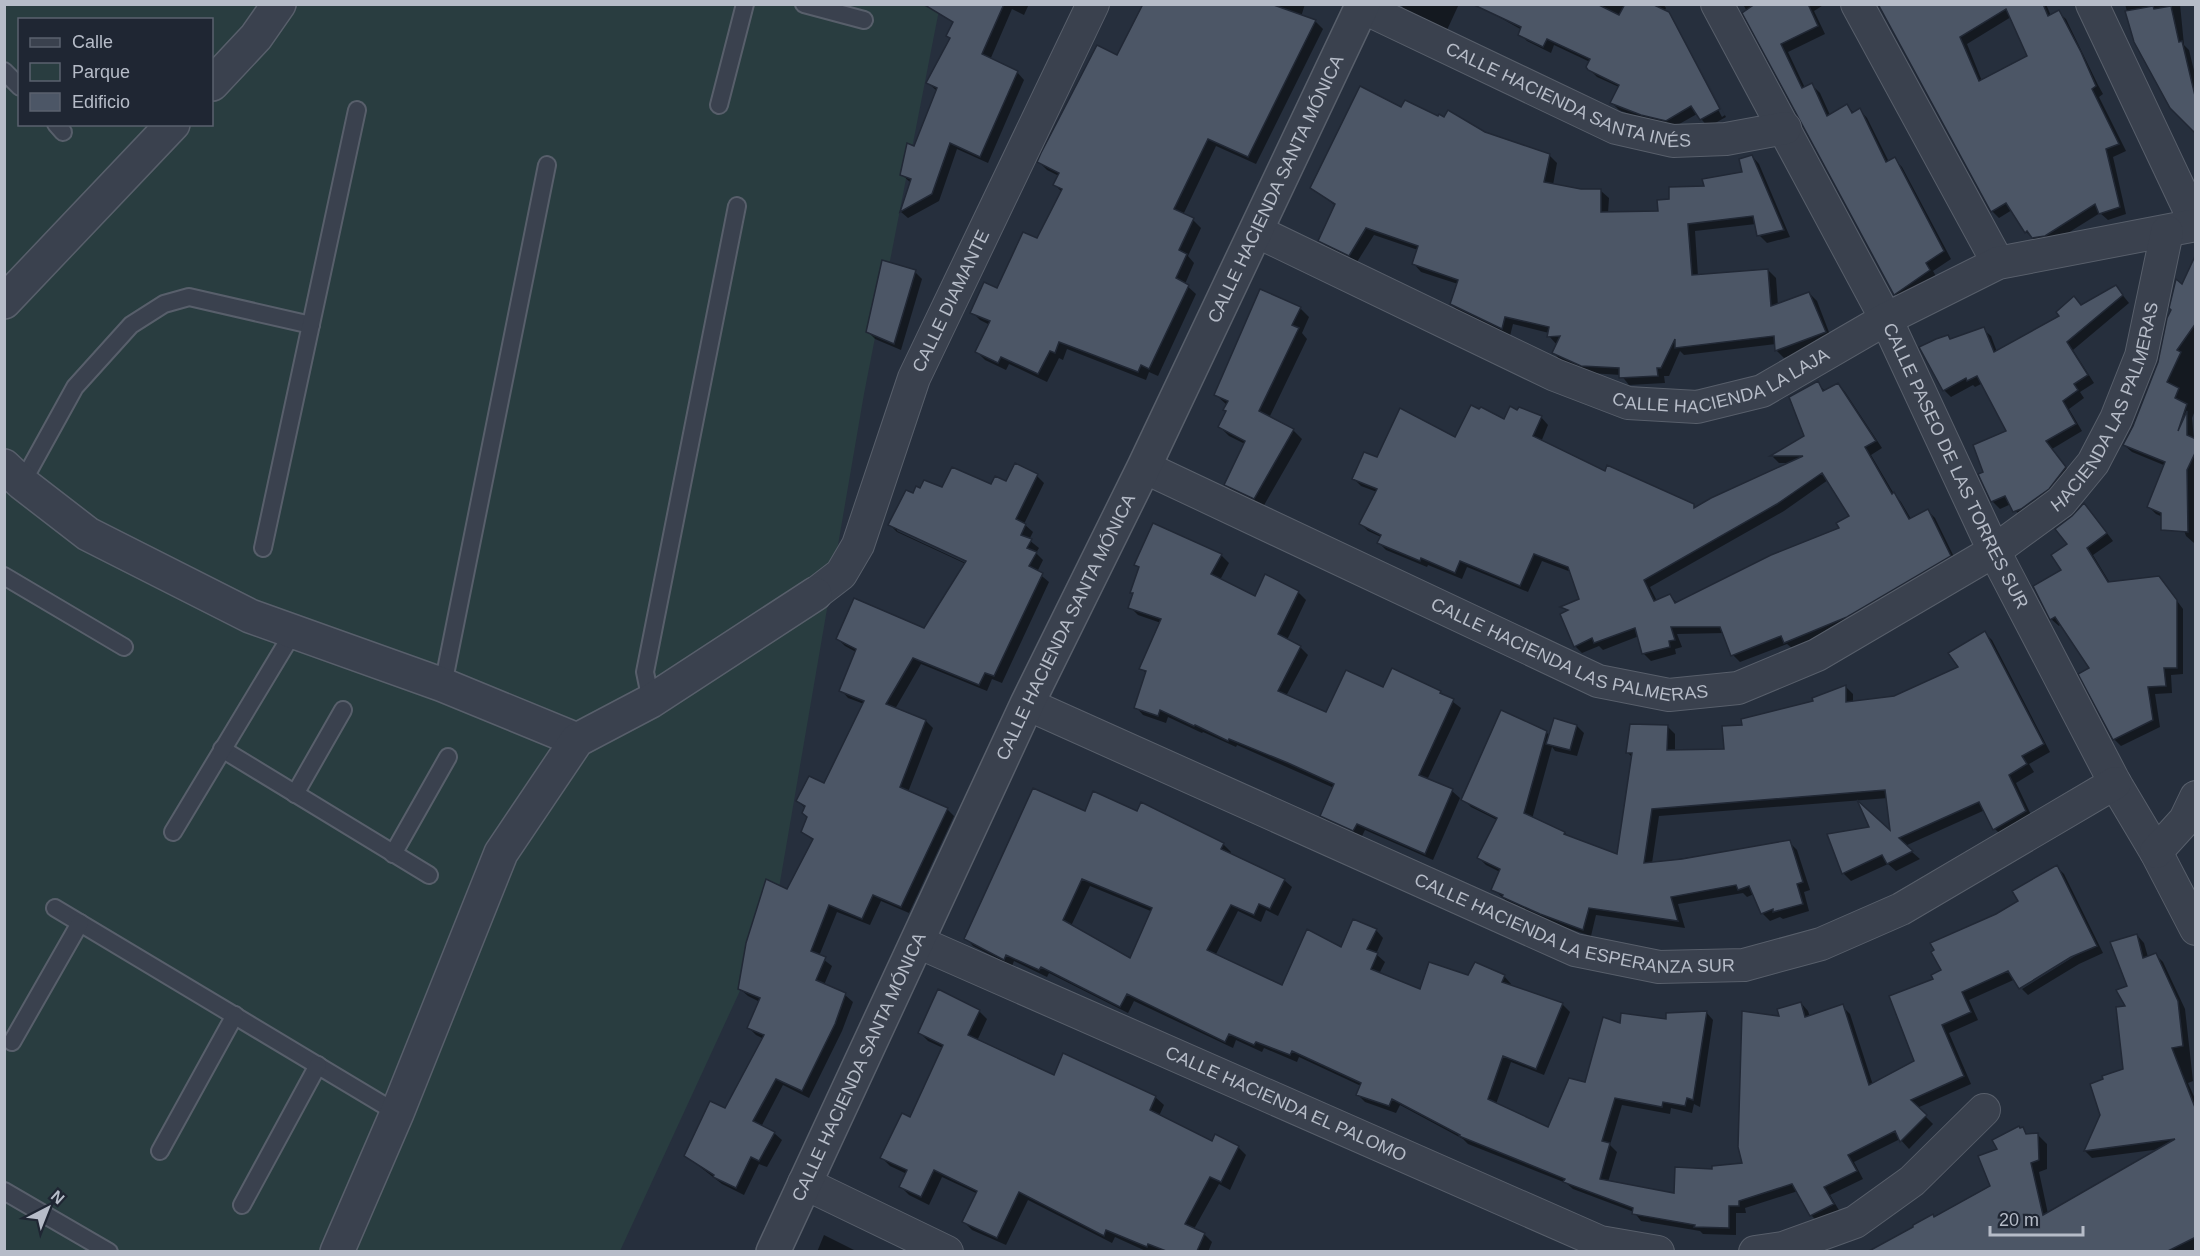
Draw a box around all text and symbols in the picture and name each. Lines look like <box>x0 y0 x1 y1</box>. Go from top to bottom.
legend <box>18 18 213 126</box>
text: Calle <box>72 32 113 52</box>
street label: CALLE HACIENDA SANTA INÉS <box>1443 38 1692 151</box>
street label: CALLE HACIENDA SANTA MÓNICA <box>1204 52 1347 326</box>
text: Parque <box>72 62 130 82</box>
text: Edificio <box>72 92 130 112</box>
street label: CALLE DIAMANTE <box>908 227 993 375</box>
street label: HACIENDA LAS PALMERAS <box>2047 300 2162 516</box>
street label: CALLE PASEO DE LAS TORRES SUR <box>1879 320 2032 612</box>
street label: CALLE HACIENDA LA LAJA <box>1609 344 1833 417</box>
street label: CALLE HACIENDA SANTA MÓNICA <box>992 491 1139 764</box>
street label: CALLE HACIENDA LAS PALMERAS <box>1428 594 1709 705</box>
street label: CALLE HACIENDA LA ESPERANZA SUR <box>1411 869 1735 977</box>
street label: CALLE HACIENDA SANTA MÓNICA <box>788 929 930 1204</box>
street label: CALLE HACIENDA EL PALOMO <box>1162 1042 1410 1166</box>
north arrow <box>18 1178 78 1238</box>
text: N <box>48 1187 68 1207</box>
scale bar <box>1990 1199 2083 1237</box>
text: 20 m <box>1999 1210 2039 1230</box>

